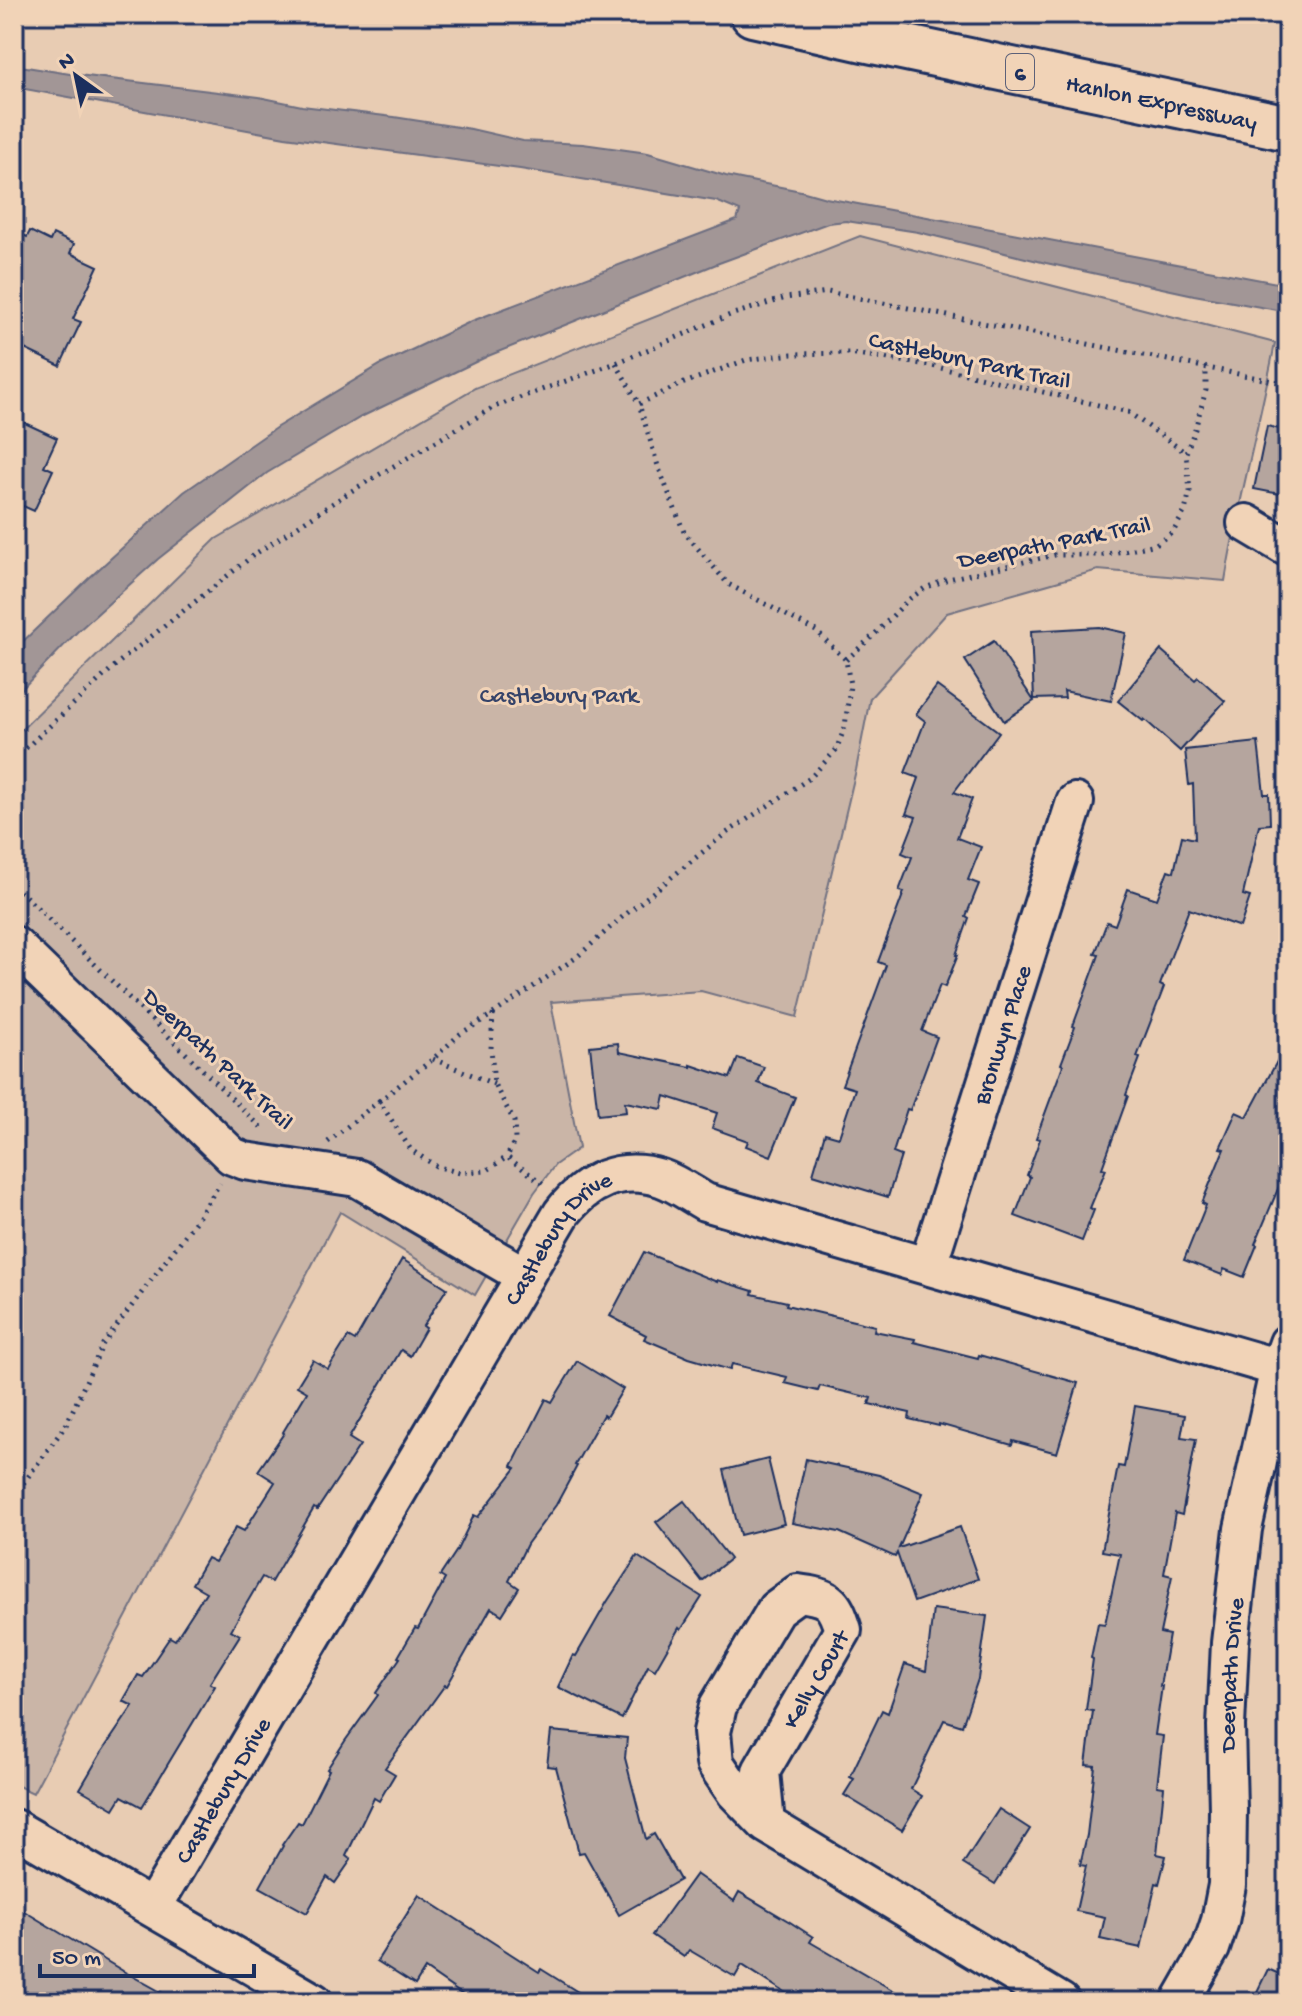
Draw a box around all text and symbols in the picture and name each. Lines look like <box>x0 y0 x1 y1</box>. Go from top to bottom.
north arrow <box>36 36 116 116</box>
text: N <box>54 48 80 77</box>
road number: 6 <box>1006 54 1034 90</box>
street label: Hanlon Expressway <box>1063 71 1260 139</box>
street label: Castlebury Park Trail <box>866 327 1073 398</box>
street label: Deerpath Park Trail <box>954 512 1153 578</box>
park label: Castlebury Park <box>480 683 640 712</box>
street label: Bronwyn Place <box>969 962 1040 1110</box>
street label: Deerpath Park Trail <box>134 982 298 1138</box>
street label: Castlebury Drive <box>500 1166 617 1312</box>
street label: Deerpath Drive <box>1215 1596 1253 1754</box>
street label: Kelly Court <box>778 1624 859 1735</box>
street label: Castlebury Drive <box>171 1713 280 1870</box>
scale bar <box>40 1928 254 1978</box>
text: 50 m <box>52 1945 101 1974</box>

